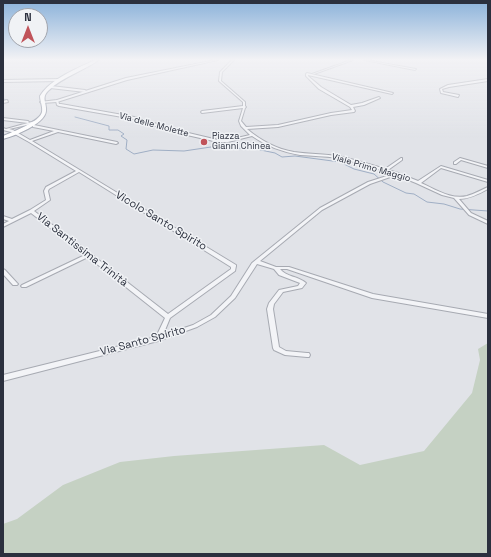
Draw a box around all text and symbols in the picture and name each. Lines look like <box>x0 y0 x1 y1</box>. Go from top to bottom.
north arrow <box>8 8 48 48</box>
text: N <box>24 10 32 24</box>
street label: Via delle Molette <box>118 111 190 139</box>
place label: Piazza Gianni Chinea <box>212 132 270 153</box>
marker: Piazza Gianni Chinea <box>199 137 209 147</box>
street label: Viale Primo Maggio <box>330 152 412 184</box>
street label: Vicolo Santo Spirito <box>113 188 209 254</box>
street label: Via Santissima Trinità <box>34 210 130 290</box>
street label: Via Santo Spirito <box>99 323 187 359</box>

